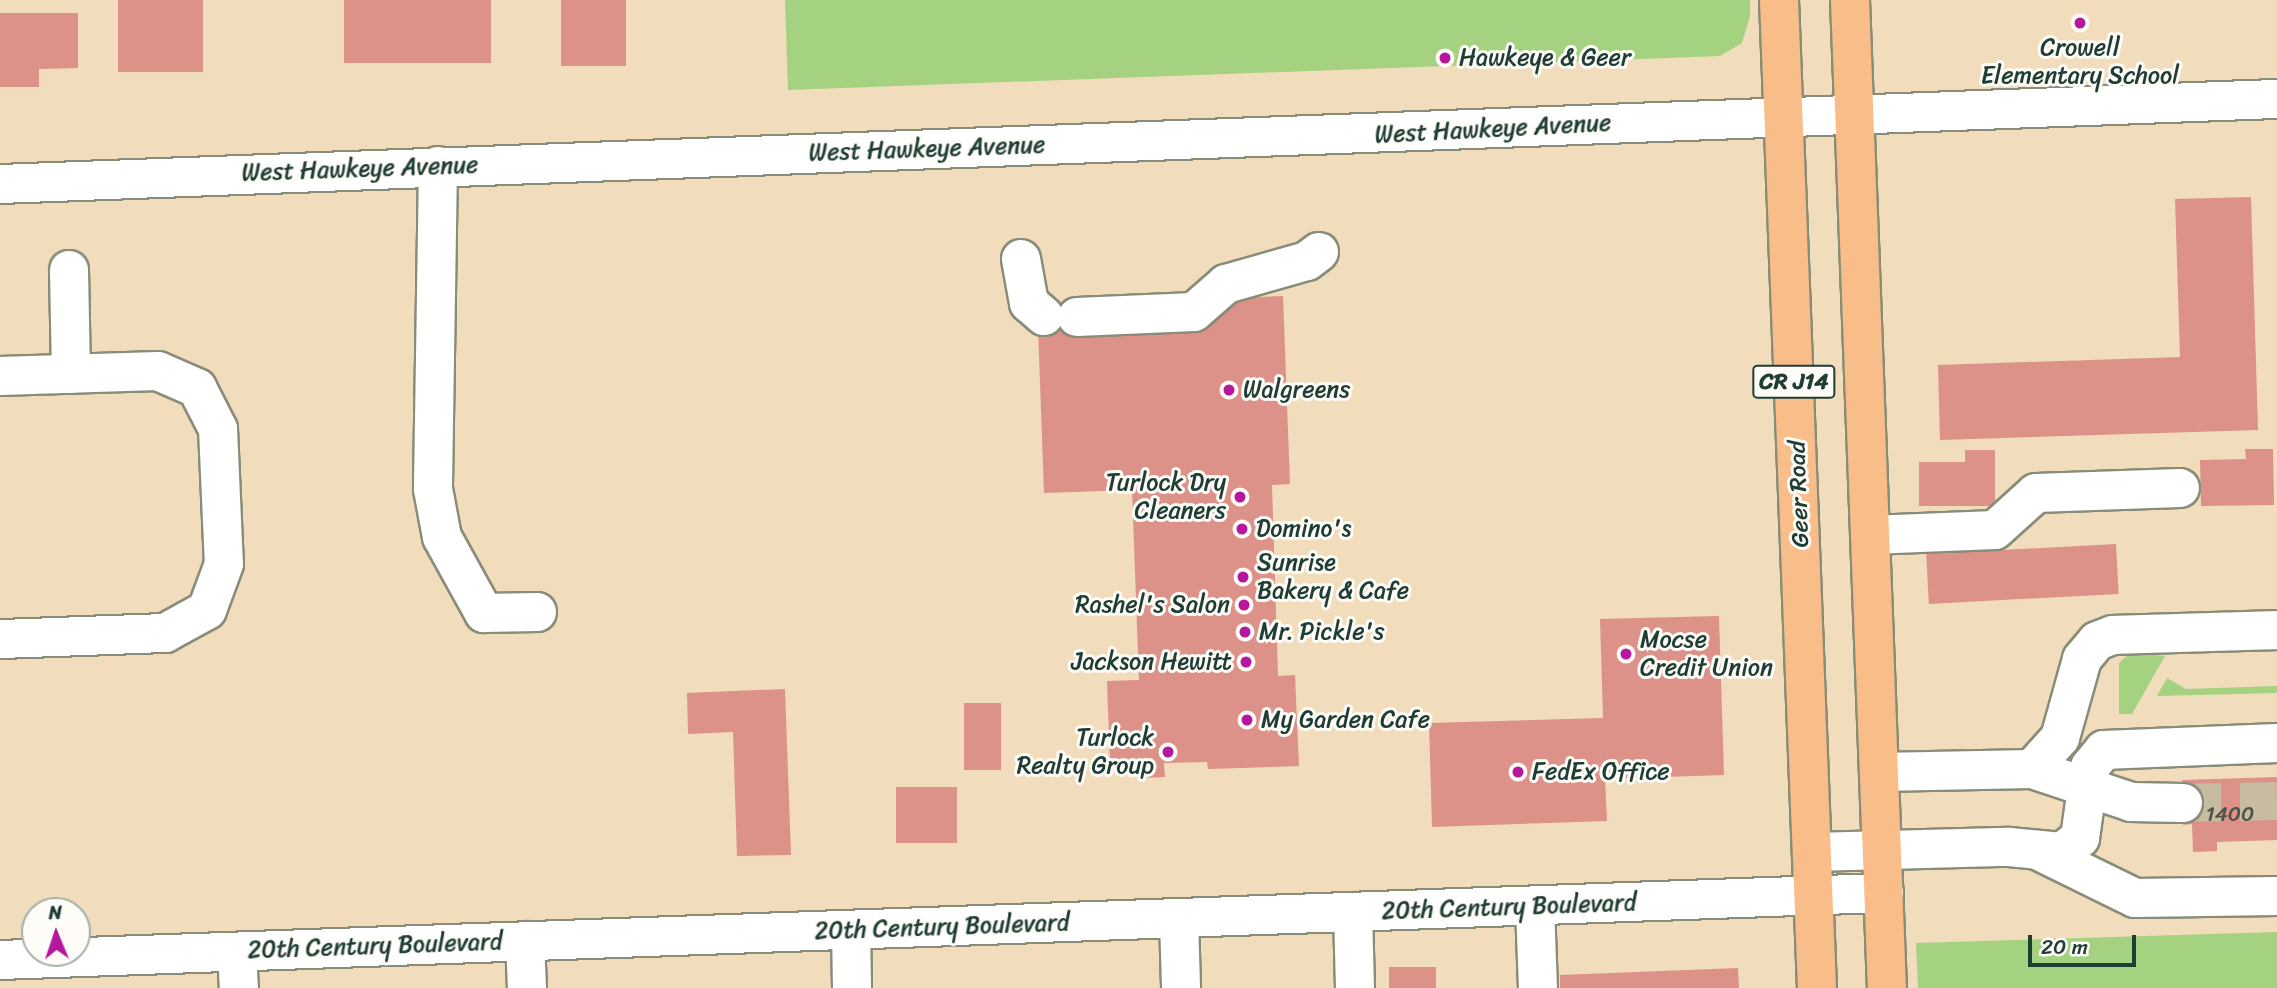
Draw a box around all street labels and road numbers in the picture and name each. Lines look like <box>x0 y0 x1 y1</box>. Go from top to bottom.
street label: West Hawkeye Avenue <box>1374 108 1612 150</box>
street label: West Hawkeye Avenue <box>809 130 1045 168</box>
street label: West Hawkeye Avenue <box>242 150 478 188</box>
road number: CR J14 <box>1752 362 1836 402</box>
street label: Geer Road <box>1783 440 1815 548</box>
street label: 20th Century Boulevard <box>1381 888 1637 926</box>
street label: 20th Century Boulevard <box>814 908 1070 946</box>
street label: 20th Century Boulevard <box>247 927 503 965</box>

